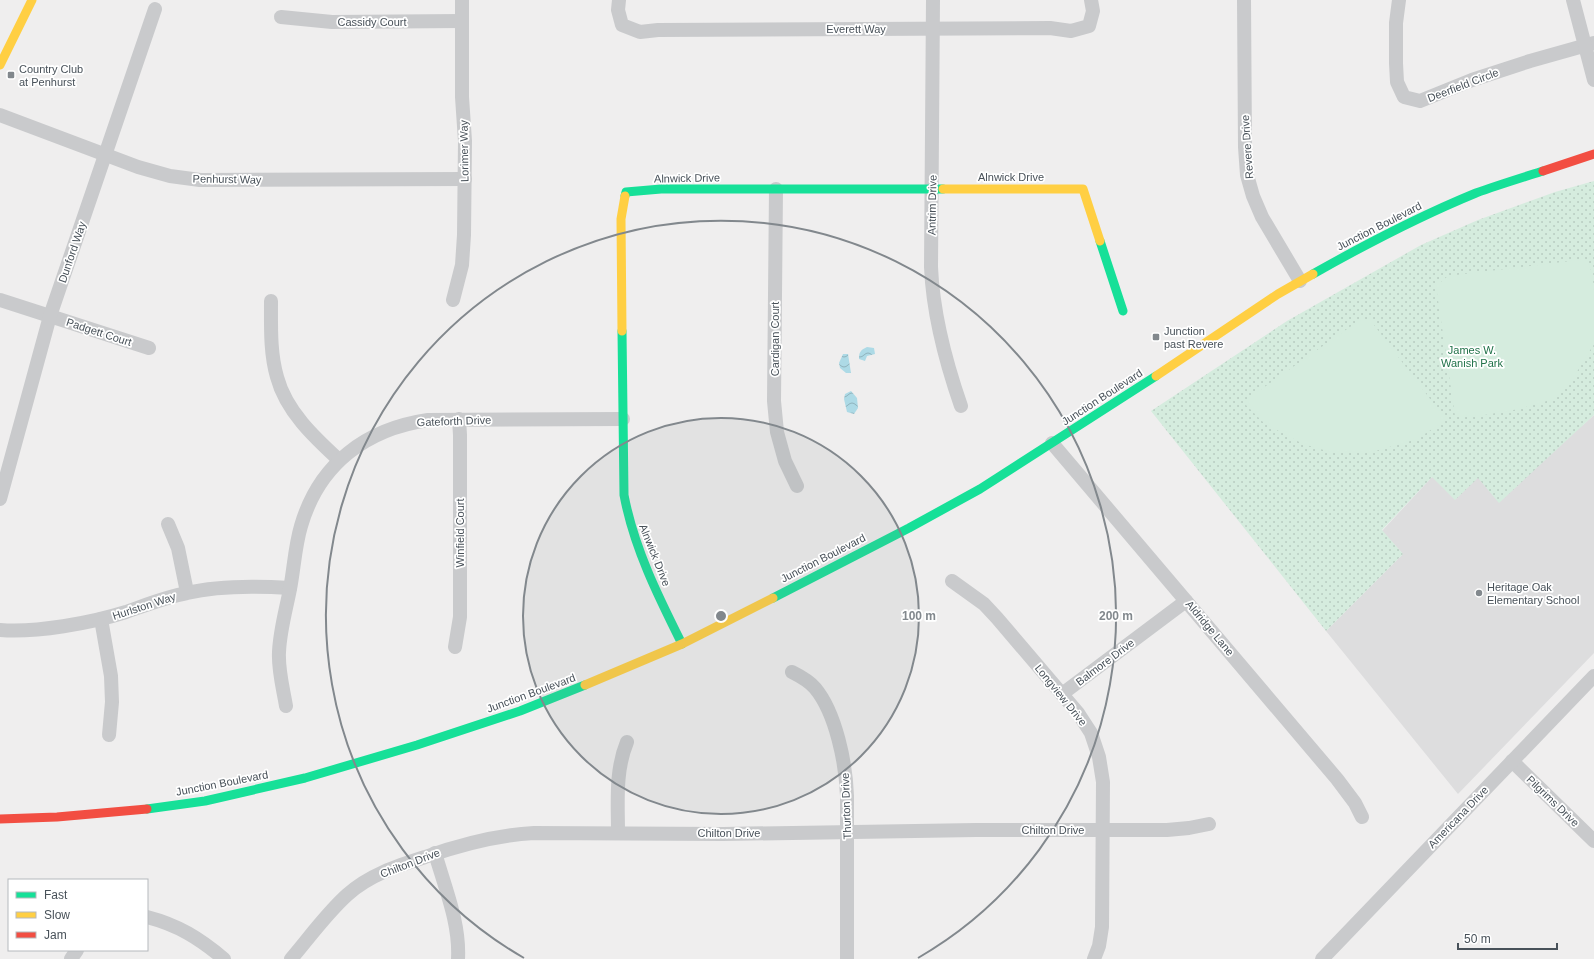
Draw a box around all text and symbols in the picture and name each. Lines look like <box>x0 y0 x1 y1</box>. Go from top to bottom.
street label: Cassidy Court <box>337 16 407 28</box>
street label: Everett Way <box>826 23 886 35</box>
place label: Country Club at Penhurst <box>19 63 83 88</box>
street label: Deerfield Circle <box>1426 66 1500 104</box>
marker: Country Club at Penhurst <box>6 70 16 80</box>
street label: Revere Drive <box>1239 115 1255 179</box>
street label: Lorimer Way <box>457 119 471 182</box>
street label: Alnwick Drive <box>654 171 720 185</box>
street label: Alnwick Drive <box>978 171 1044 183</box>
street label: Penhurst Way <box>193 172 262 186</box>
street label: Antrim Drive <box>925 175 939 235</box>
street label: Junction Boulevard <box>1335 199 1423 253</box>
street label: Dunford Way <box>56 219 88 284</box>
street label: Cardigan Court <box>769 302 781 376</box>
street label: Padgett Court <box>65 316 133 348</box>
place label: Junction past Revere <box>1164 325 1223 350</box>
marker: Junction past Revere <box>1151 332 1161 342</box>
park label: James W. Wanish Park <box>1441 344 1503 369</box>
street label: Junction Boulevard <box>1059 366 1145 428</box>
street label: Gateforth Drive <box>417 414 491 428</box>
street label: Winfield Court <box>454 498 466 568</box>
street label: Alnwick Drive <box>637 522 673 588</box>
street label: Junction Boulevard <box>779 531 867 585</box>
place label: Heritage Oak Elementary School <box>1487 581 1579 606</box>
marker: Heritage Oak Elementary School <box>1474 588 1484 598</box>
street label: Hurlston Way <box>111 590 178 622</box>
street label: Aldridge Lane <box>1184 598 1236 658</box>
centre of rings <box>714 609 728 623</box>
text: 100 m <box>902 609 936 623</box>
text: 200 m <box>1099 609 1133 623</box>
street label: Balmore Drive <box>1074 636 1136 688</box>
street label: Longview Drive <box>1033 662 1089 728</box>
street label: Junction Boulevard <box>485 671 577 715</box>
street label: Junction Boulevard <box>175 768 269 798</box>
street label: Thurton Drive <box>839 772 853 840</box>
street label: Pilgrims Drive <box>1524 773 1582 829</box>
street label: Americana Drive <box>1425 784 1491 850</box>
street label: Chilton Drive <box>1022 824 1084 836</box>
street label: Chilton Drive <box>698 827 760 839</box>
street label: Chilton Drive <box>378 846 442 880</box>
legend <box>8 879 148 951</box>
text: Fast <box>44 888 68 902</box>
text: Slow <box>44 908 70 922</box>
scale bar <box>1458 925 1557 951</box>
text: Jam <box>44 928 67 942</box>
text: 50 m <box>1464 932 1491 946</box>

